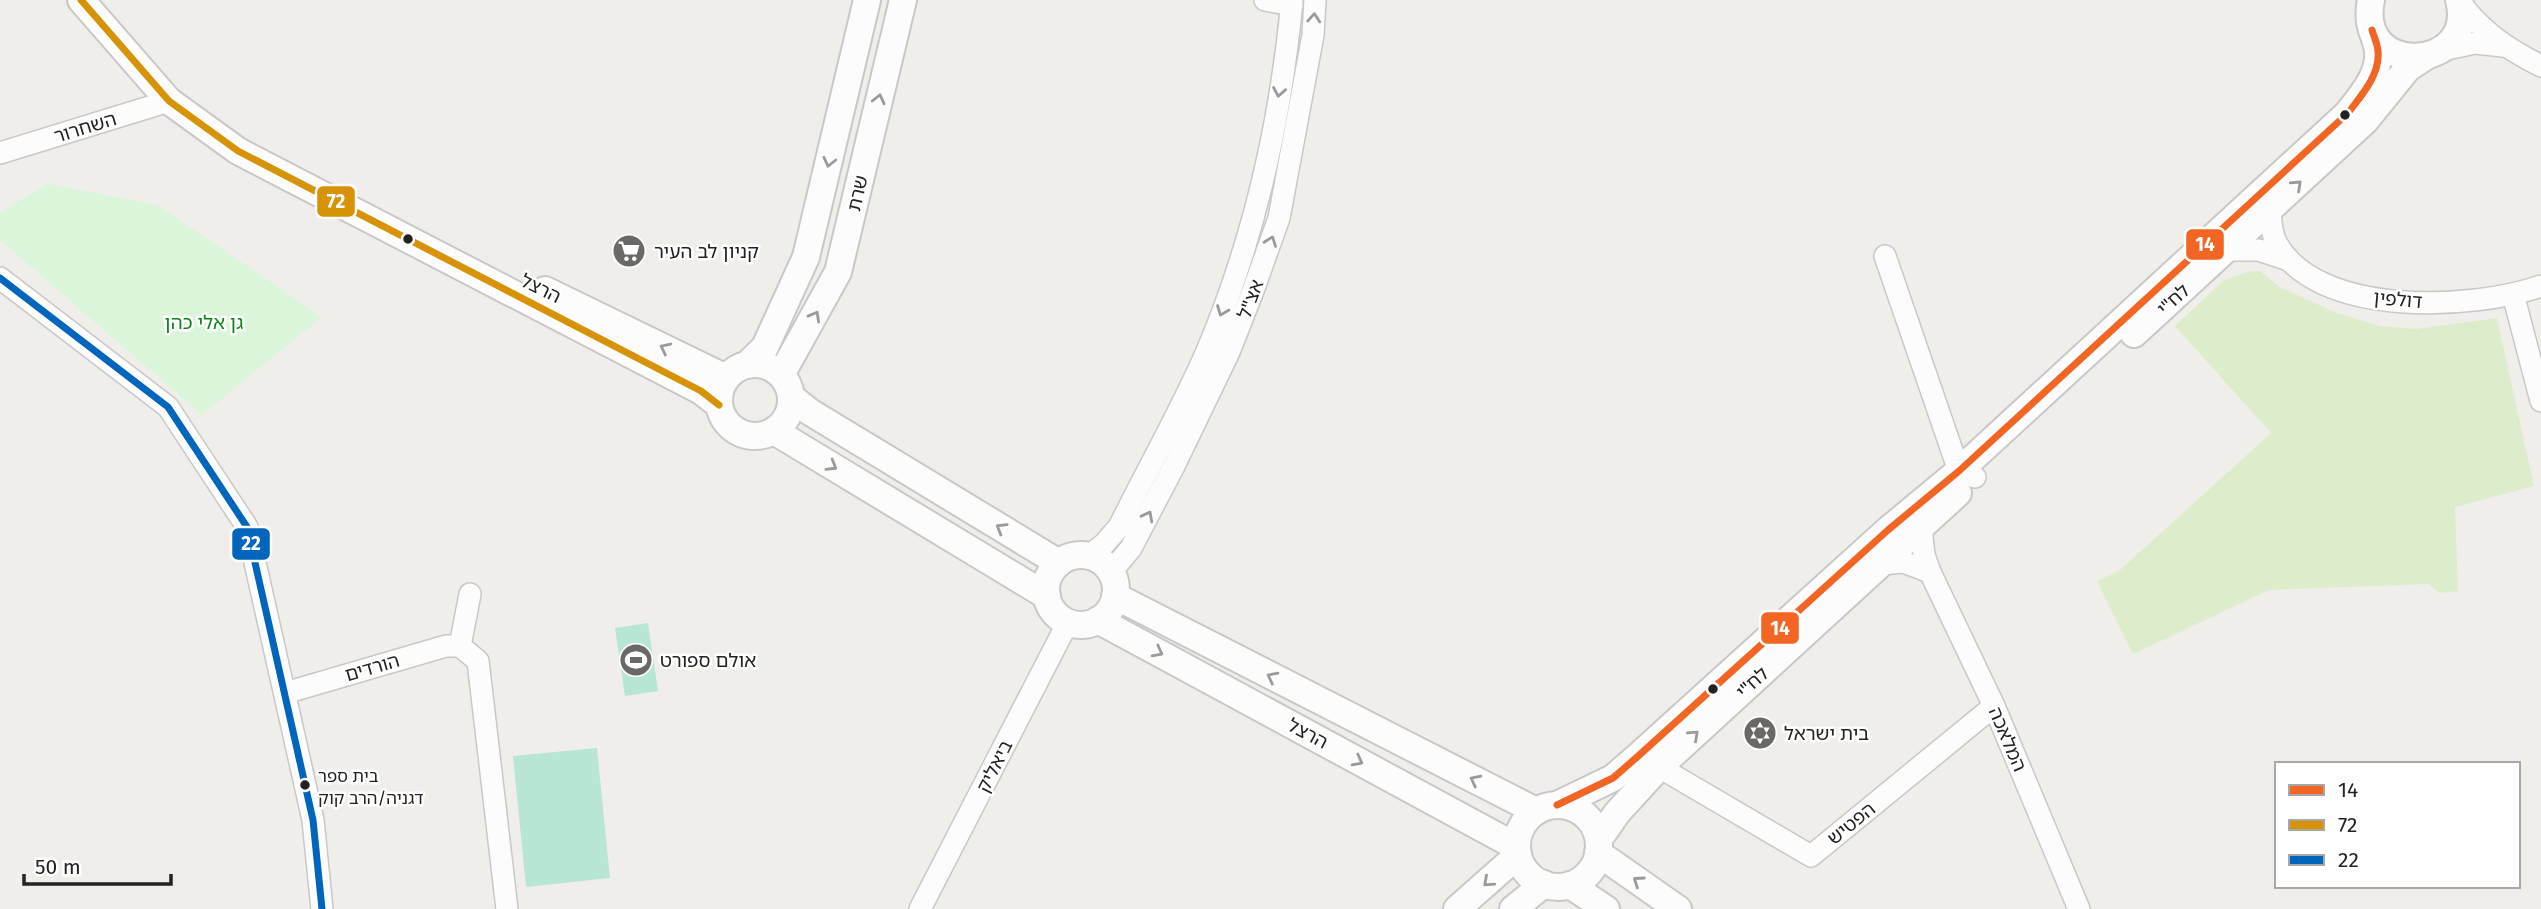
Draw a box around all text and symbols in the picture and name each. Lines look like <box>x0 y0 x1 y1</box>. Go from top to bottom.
one-way arrow <box>1306 12 1321 23</box>
one-way arrow <box>1272 86 1287 98</box>
one-way arrow <box>871 93 886 105</box>
street label: השחרור <box>51 107 119 148</box>
unlabelled marker <box>2338 108 2352 122</box>
one-way arrow <box>823 156 837 168</box>
street label: שרת <box>842 173 873 213</box>
one-way arrow <box>2289 181 2302 193</box>
line badge: 72 <box>316 185 356 218</box>
text: 72 <box>327 190 345 213</box>
line badge: 14 <box>2185 228 2225 261</box>
unlabelled marker <box>401 232 415 246</box>
supermarket icon: קניון לב העיר <box>610 232 648 270</box>
text: 14 <box>2195 233 2215 256</box>
one-way arrow <box>1263 236 1277 248</box>
place label: קניון לב העיר <box>654 240 759 263</box>
street label: הרצל <box>517 269 565 308</box>
street label: אצ"ל <box>1233 276 1268 322</box>
street label: לח"י <box>2152 279 2194 320</box>
street label: דולפין <box>2373 286 2423 313</box>
one-way arrow <box>1216 305 1230 317</box>
one-way arrow <box>807 310 820 323</box>
park label: גן אלי כהן <box>165 311 243 334</box>
one-way arrow <box>660 343 672 357</box>
one-way arrow <box>825 458 838 471</box>
one-way arrow <box>1140 510 1154 523</box>
one-way arrow <box>996 523 1009 536</box>
line badge: 22 <box>231 527 271 561</box>
text: 22 <box>241 532 261 555</box>
line badge: 14 <box>1760 611 1800 645</box>
text: 14 <box>1770 617 1790 640</box>
sports icon: אולם ספורט <box>617 641 655 679</box>
one-way arrow <box>1151 644 1164 657</box>
street label: הורדים <box>342 649 402 686</box>
place label: אולם ספורט <box>660 649 756 672</box>
street label: לח"י <box>1731 662 1773 703</box>
one-way arrow <box>1267 672 1280 685</box>
unlabelled marker <box>1706 682 1720 696</box>
street label: המלאכה <box>1984 703 2031 775</box>
street label: הרצל <box>1284 713 1332 754</box>
synagogue icon: בית ישראל <box>1741 714 1779 752</box>
place label: בית ישראל <box>1784 722 1869 745</box>
one-way arrow <box>1686 730 1699 743</box>
street label: ביאליק <box>972 736 1017 796</box>
one-way arrow <box>1351 753 1364 766</box>
legend <box>2275 762 2520 888</box>
place label: בית ספר דגניה/הרב קוק <box>318 766 424 809</box>
one-way arrow <box>1470 775 1482 789</box>
text: 14 <box>2338 777 2358 803</box>
marker: בית ספר דגניה/הרב קוק <box>298 778 312 792</box>
street label: הפטיש <box>1823 797 1880 850</box>
text: 72 <box>2338 812 2357 838</box>
scale bar <box>24 842 172 886</box>
text: 22 <box>2338 847 2359 873</box>
text: 50 m <box>35 854 81 880</box>
one-way arrow <box>1483 874 1496 886</box>
one-way arrow <box>1633 877 1646 889</box>

